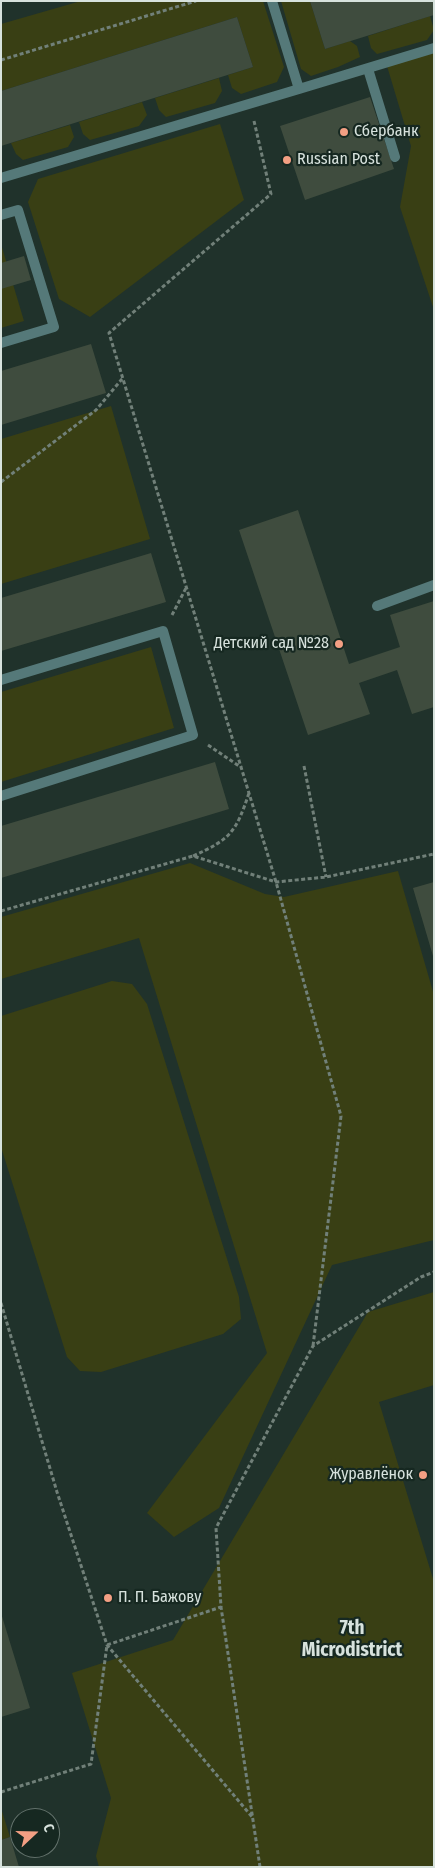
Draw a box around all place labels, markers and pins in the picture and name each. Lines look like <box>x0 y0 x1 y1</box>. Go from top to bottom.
place label: Сбербанк <box>354 122 419 142</box>
marker: Сбербанк <box>338 126 350 138</box>
place label: Russian Post <box>297 150 380 170</box>
marker: Russian Post <box>281 154 293 166</box>
place label: Детский сад №28 <box>214 634 329 654</box>
marker: Детский сад №28 <box>333 638 345 650</box>
place label: Журавлёнок <box>329 1465 413 1485</box>
marker: Журавлёнок <box>417 1469 429 1481</box>
place label: П. П. Бажову <box>118 1588 201 1608</box>
marker: П. П. Бажову <box>102 1592 114 1604</box>

